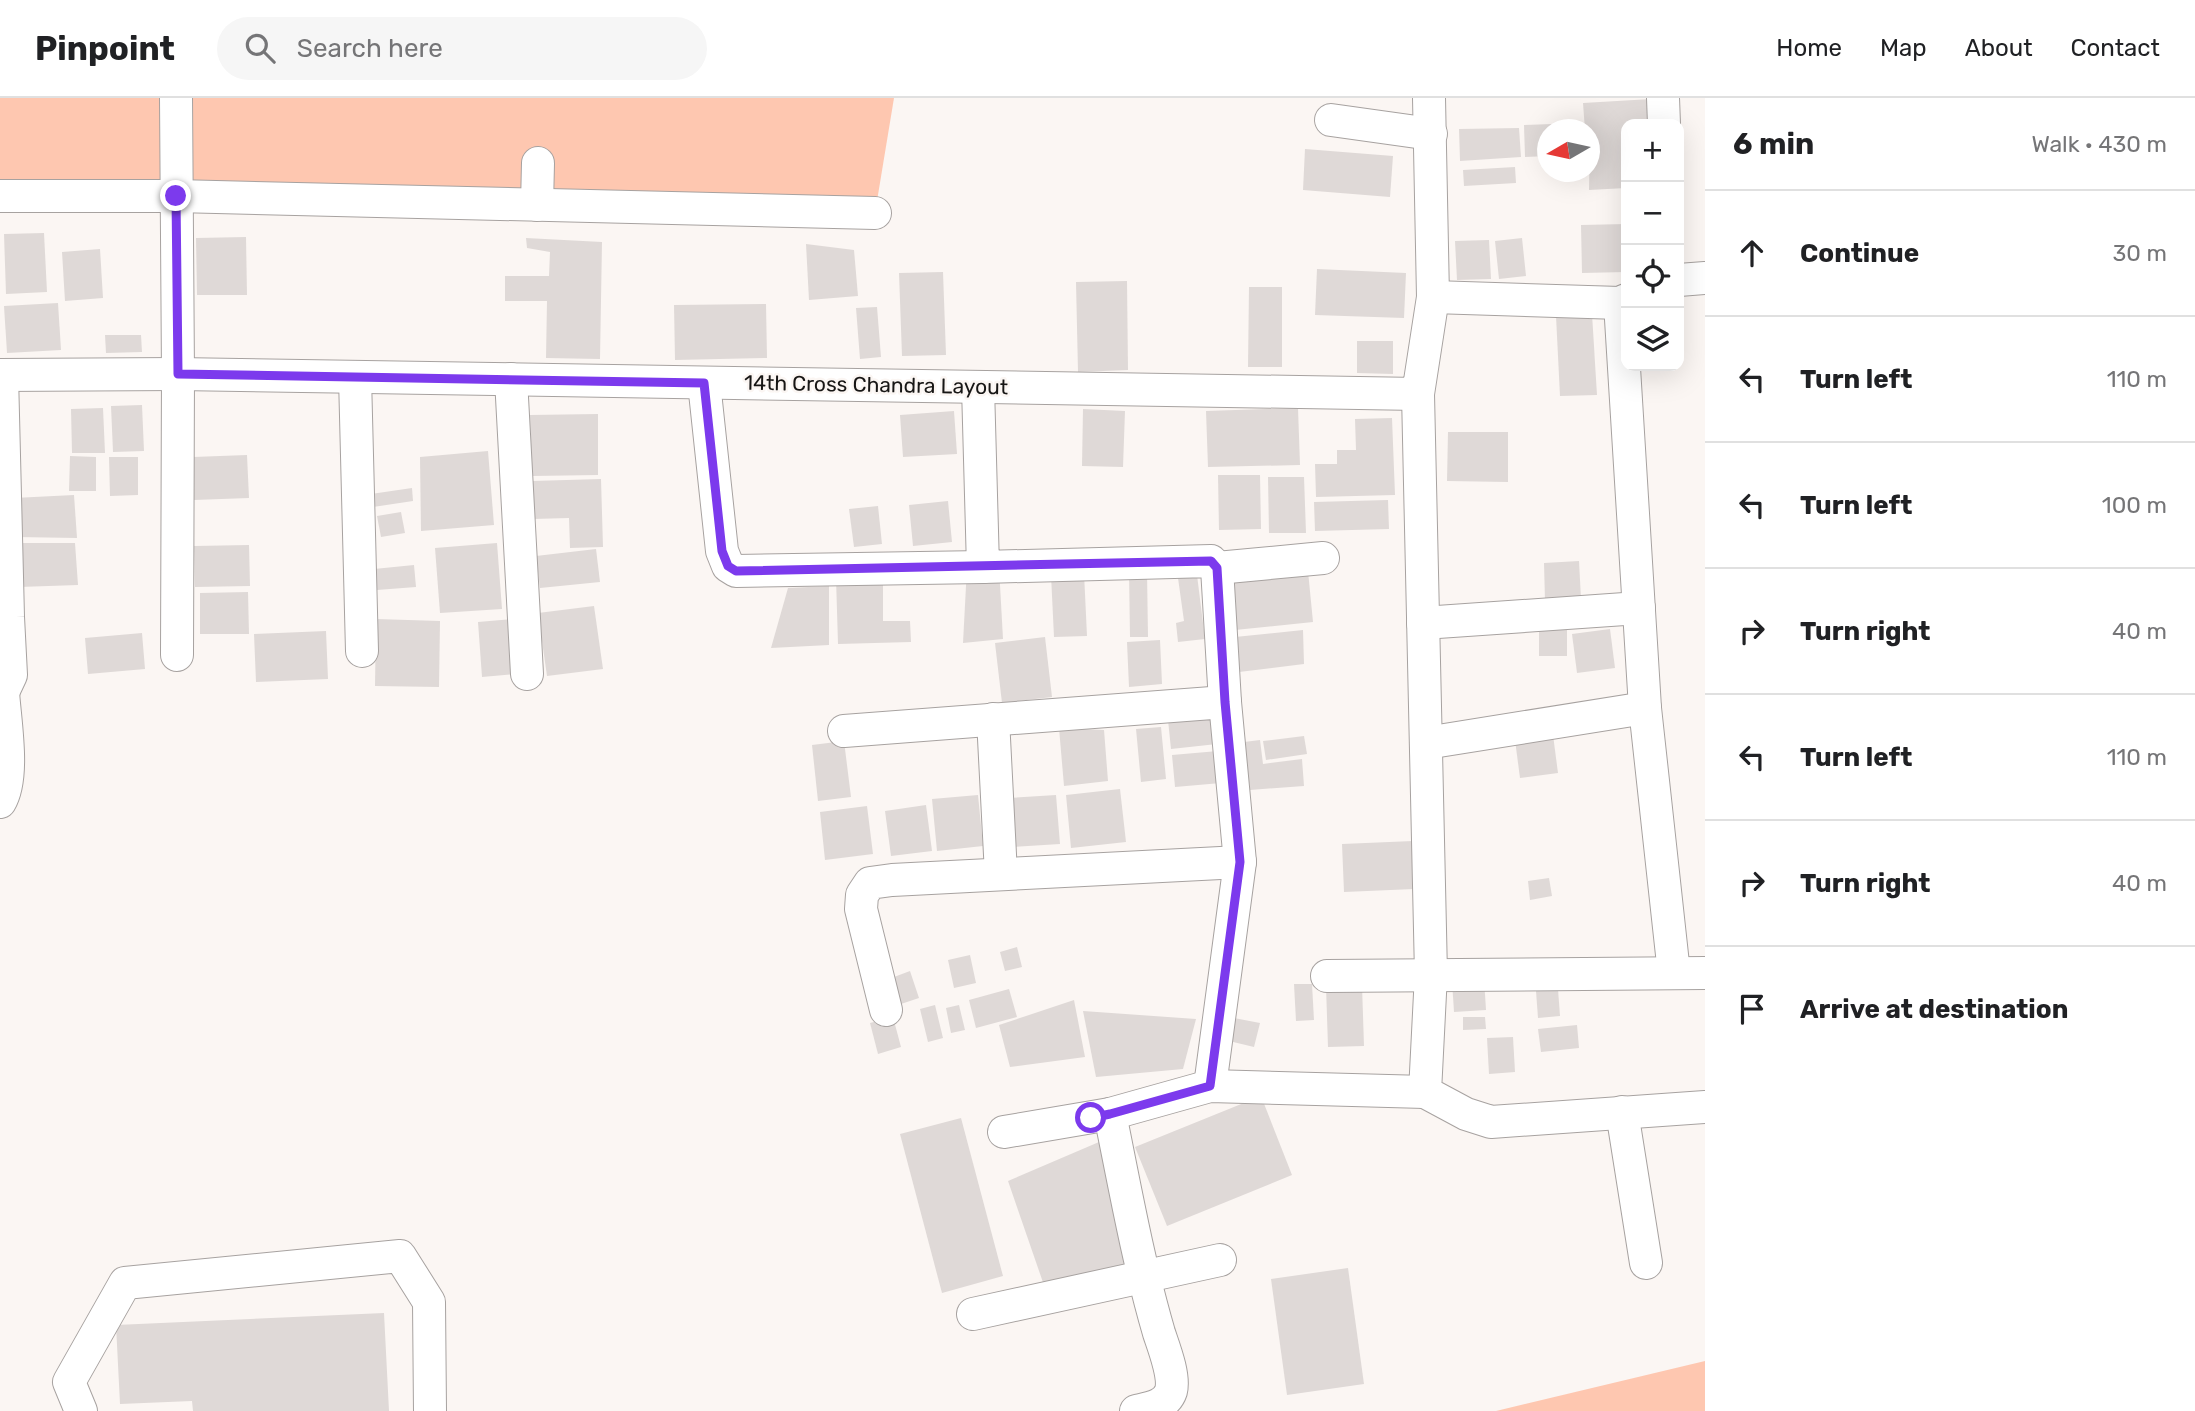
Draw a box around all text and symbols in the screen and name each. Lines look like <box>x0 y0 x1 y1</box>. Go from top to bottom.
search box <box>217 17 707 80</box>
text: Pinpoint <box>35 29 175 68</box>
icon: search <box>241 29 279 67</box>
text: Search here <box>297 33 443 64</box>
text: Home <box>1776 34 1842 62</box>
text: Map <box>1880 34 1927 62</box>
text: About <box>1965 34 2033 62</box>
text: Contact <box>2071 34 2160 62</box>
north arrow <box>1537 119 1600 182</box>
map controls <box>1621 119 1684 371</box>
button: + <box>1621 119 1684 182</box>
text: 6 min <box>1733 126 1814 162</box>
text: Walk · 430 m <box>2032 130 2167 158</box>
route end <box>160 180 191 211</box>
button: − <box>1621 182 1684 245</box>
icon: ahead <box>1733 234 1771 272</box>
text: Continue <box>1800 238 1919 269</box>
text: 30 m <box>2112 239 2167 267</box>
button: locate <box>1621 245 1684 308</box>
button: layers <box>1621 308 1684 371</box>
icon: left <box>1733 360 1771 398</box>
text: Turn left <box>1800 364 1912 395</box>
text: 110 m <box>2107 365 2167 393</box>
street label: 14th Cross Chandra Layout <box>744 370 1008 399</box>
icon: left <box>1733 486 1771 524</box>
text: Turn left <box>1800 490 1912 521</box>
text: 100 m <box>2102 491 2167 519</box>
icon: right <box>1733 612 1771 650</box>
text: Turn right <box>1800 616 1930 647</box>
text: 40 m <box>2112 617 2167 645</box>
icon: left <box>1733 738 1771 776</box>
text: Turn left <box>1800 742 1912 773</box>
text: 110 m <box>2107 743 2167 771</box>
icon: right <box>1733 864 1771 902</box>
text: Turn right <box>1800 868 1930 899</box>
text: 40 m <box>2112 869 2167 897</box>
icon: arrive <box>1733 990 1771 1028</box>
text: Arrive at destination <box>1800 994 2068 1025</box>
route start <box>1075 1102 1106 1133</box>

